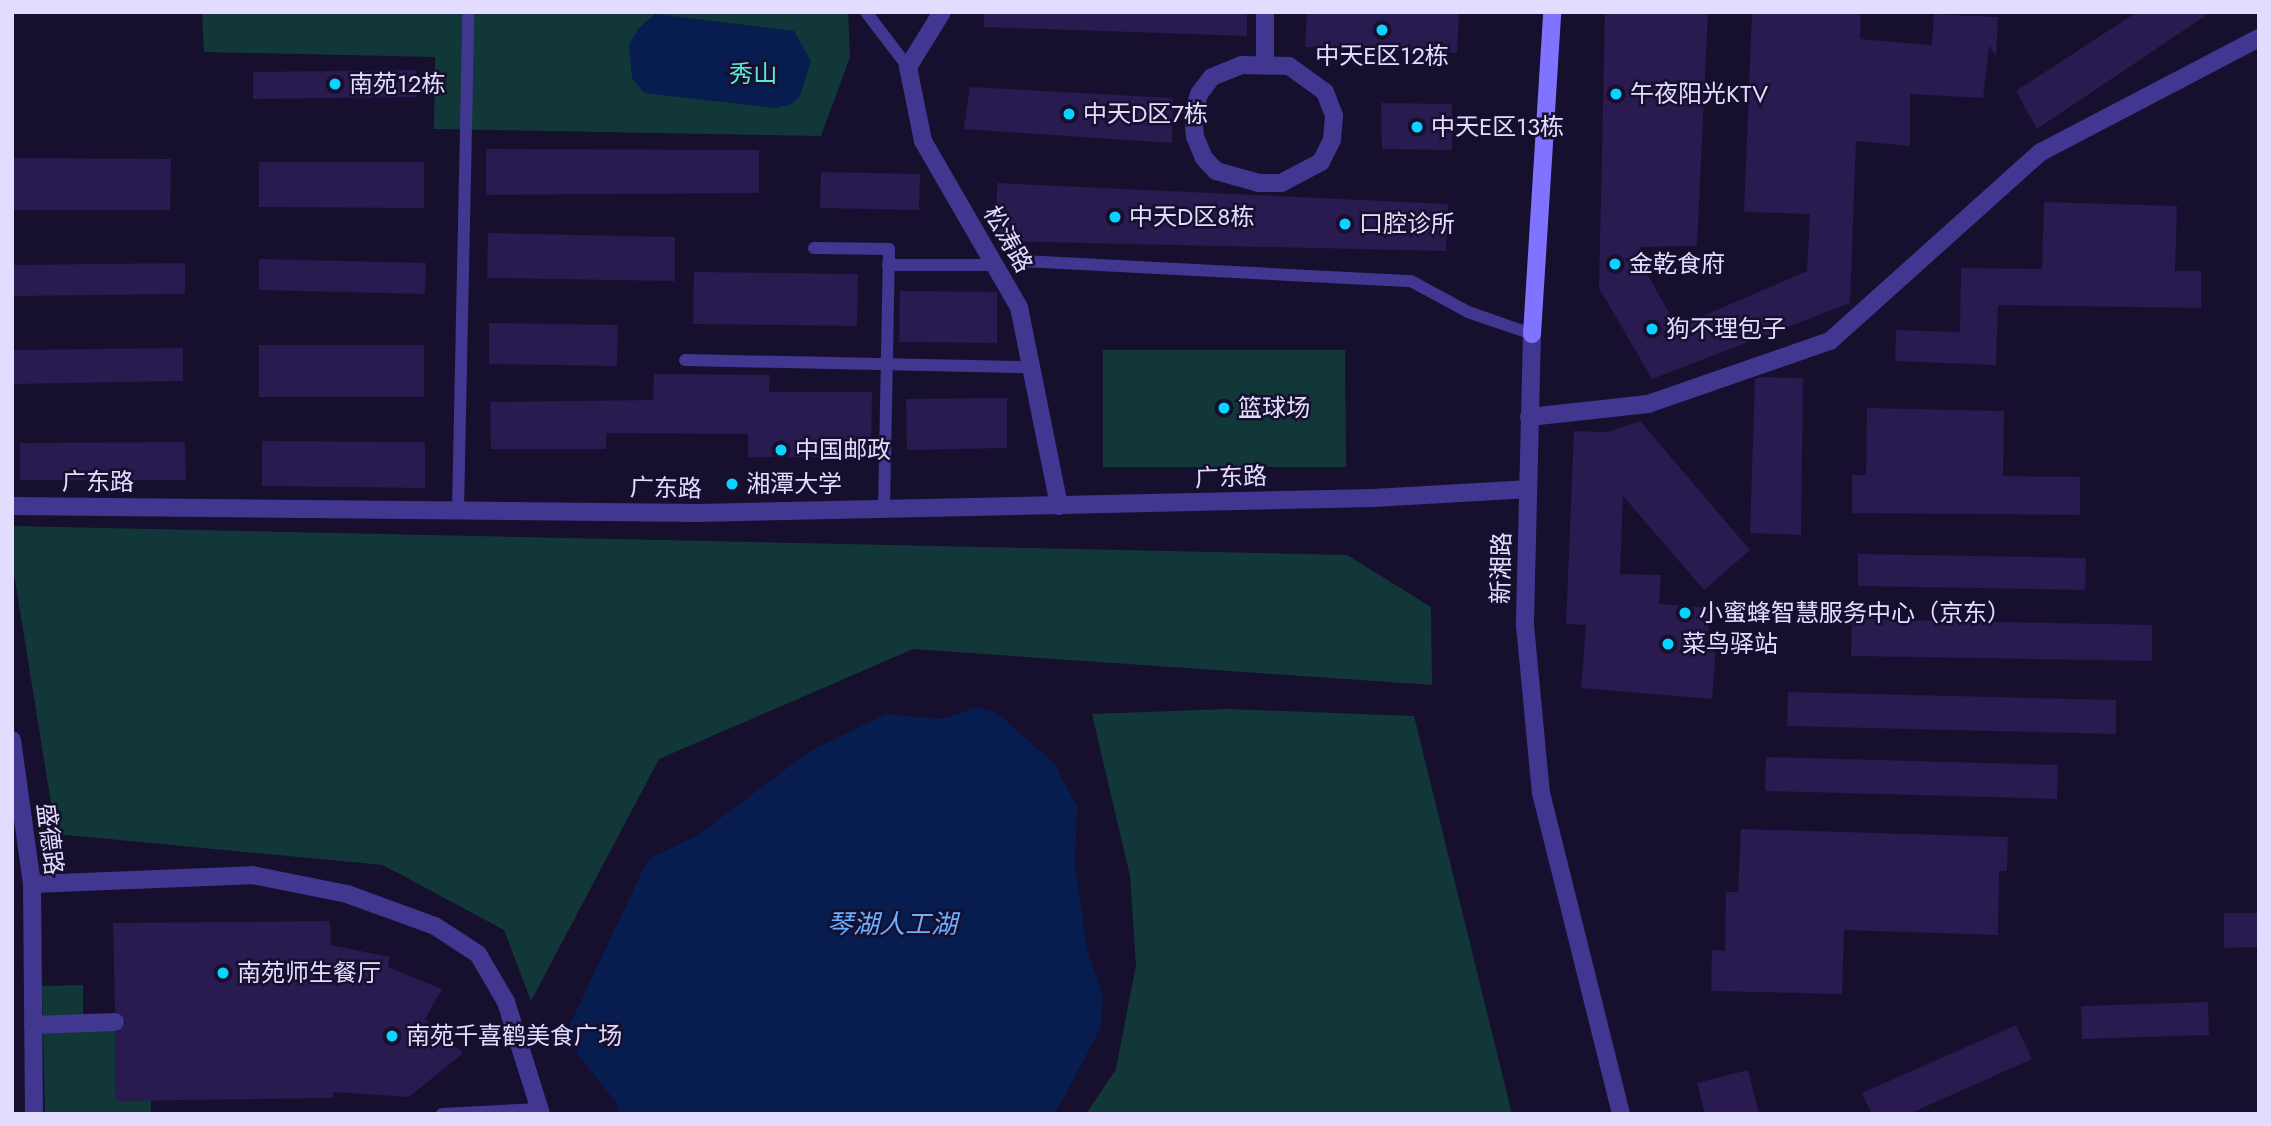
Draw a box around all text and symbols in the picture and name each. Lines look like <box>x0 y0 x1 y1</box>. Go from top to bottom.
marker: 中天E区12栋 <box>1374 22 1390 38</box>
place label: 中天E区12栋 <box>1315 42 1449 70</box>
park label: 秀山 <box>729 60 777 88</box>
place label: 南苑12栋 <box>349 70 445 98</box>
marker: 南苑12栋 <box>327 76 343 92</box>
place label: 午夜阳光KTV <box>1630 80 1768 108</box>
marker: 午夜阳光KTV <box>1608 86 1624 102</box>
place label: 中天D区7栋 <box>1083 100 1208 128</box>
marker: 中天D区7栋 <box>1061 106 1077 122</box>
place label: 中天E区13栋 <box>1431 113 1564 141</box>
marker: 中天E区13栋 <box>1409 119 1425 135</box>
street label: 松涛路 <box>978 201 1038 277</box>
place label: 中天D区8栋 <box>1129 203 1254 231</box>
marker: 中天D区8栋 <box>1107 209 1123 225</box>
place label: 口腔诊所 <box>1359 210 1455 238</box>
marker: 口腔诊所 <box>1337 216 1353 232</box>
place label: 金乾食府 <box>1629 250 1725 278</box>
marker: 金乾食府 <box>1607 256 1623 272</box>
place label: 狗不理包子 <box>1666 315 1786 343</box>
marker: 狗不理包子 <box>1644 321 1660 337</box>
place label: 篮球场 <box>1238 394 1310 422</box>
marker: 篮球场 <box>1216 400 1232 416</box>
place label: 中国邮政 <box>795 436 891 464</box>
marker: 中国邮政 <box>773 442 789 458</box>
street label: 广东路 <box>1195 461 1267 493</box>
street label: 广东路 <box>62 468 134 496</box>
place label: 湘潭大学 <box>746 470 842 498</box>
street label: 广东路 <box>630 473 702 503</box>
marker: 湘潭大学 <box>724 476 740 492</box>
street label: 新湘路 <box>1486 532 1516 604</box>
place label: 小蜜蜂智慧服务中心（京东） <box>1699 599 2011 627</box>
marker: 小蜜蜂智慧服务中心（京东） <box>1677 605 1693 621</box>
place label: 菜鸟驿站 <box>1682 630 1778 658</box>
marker: 菜鸟驿站 <box>1660 636 1676 652</box>
street label: 盛德路 <box>31 802 69 876</box>
water label: 琴湖人工湖 <box>827 909 957 941</box>
place label: 南苑师生餐厅 <box>237 959 381 987</box>
marker: 南苑师生餐厅 <box>215 965 231 981</box>
place label: 南苑千喜鹤美食广场 <box>406 1022 622 1050</box>
marker: 南苑千喜鹤美食广场 <box>384 1028 400 1044</box>

